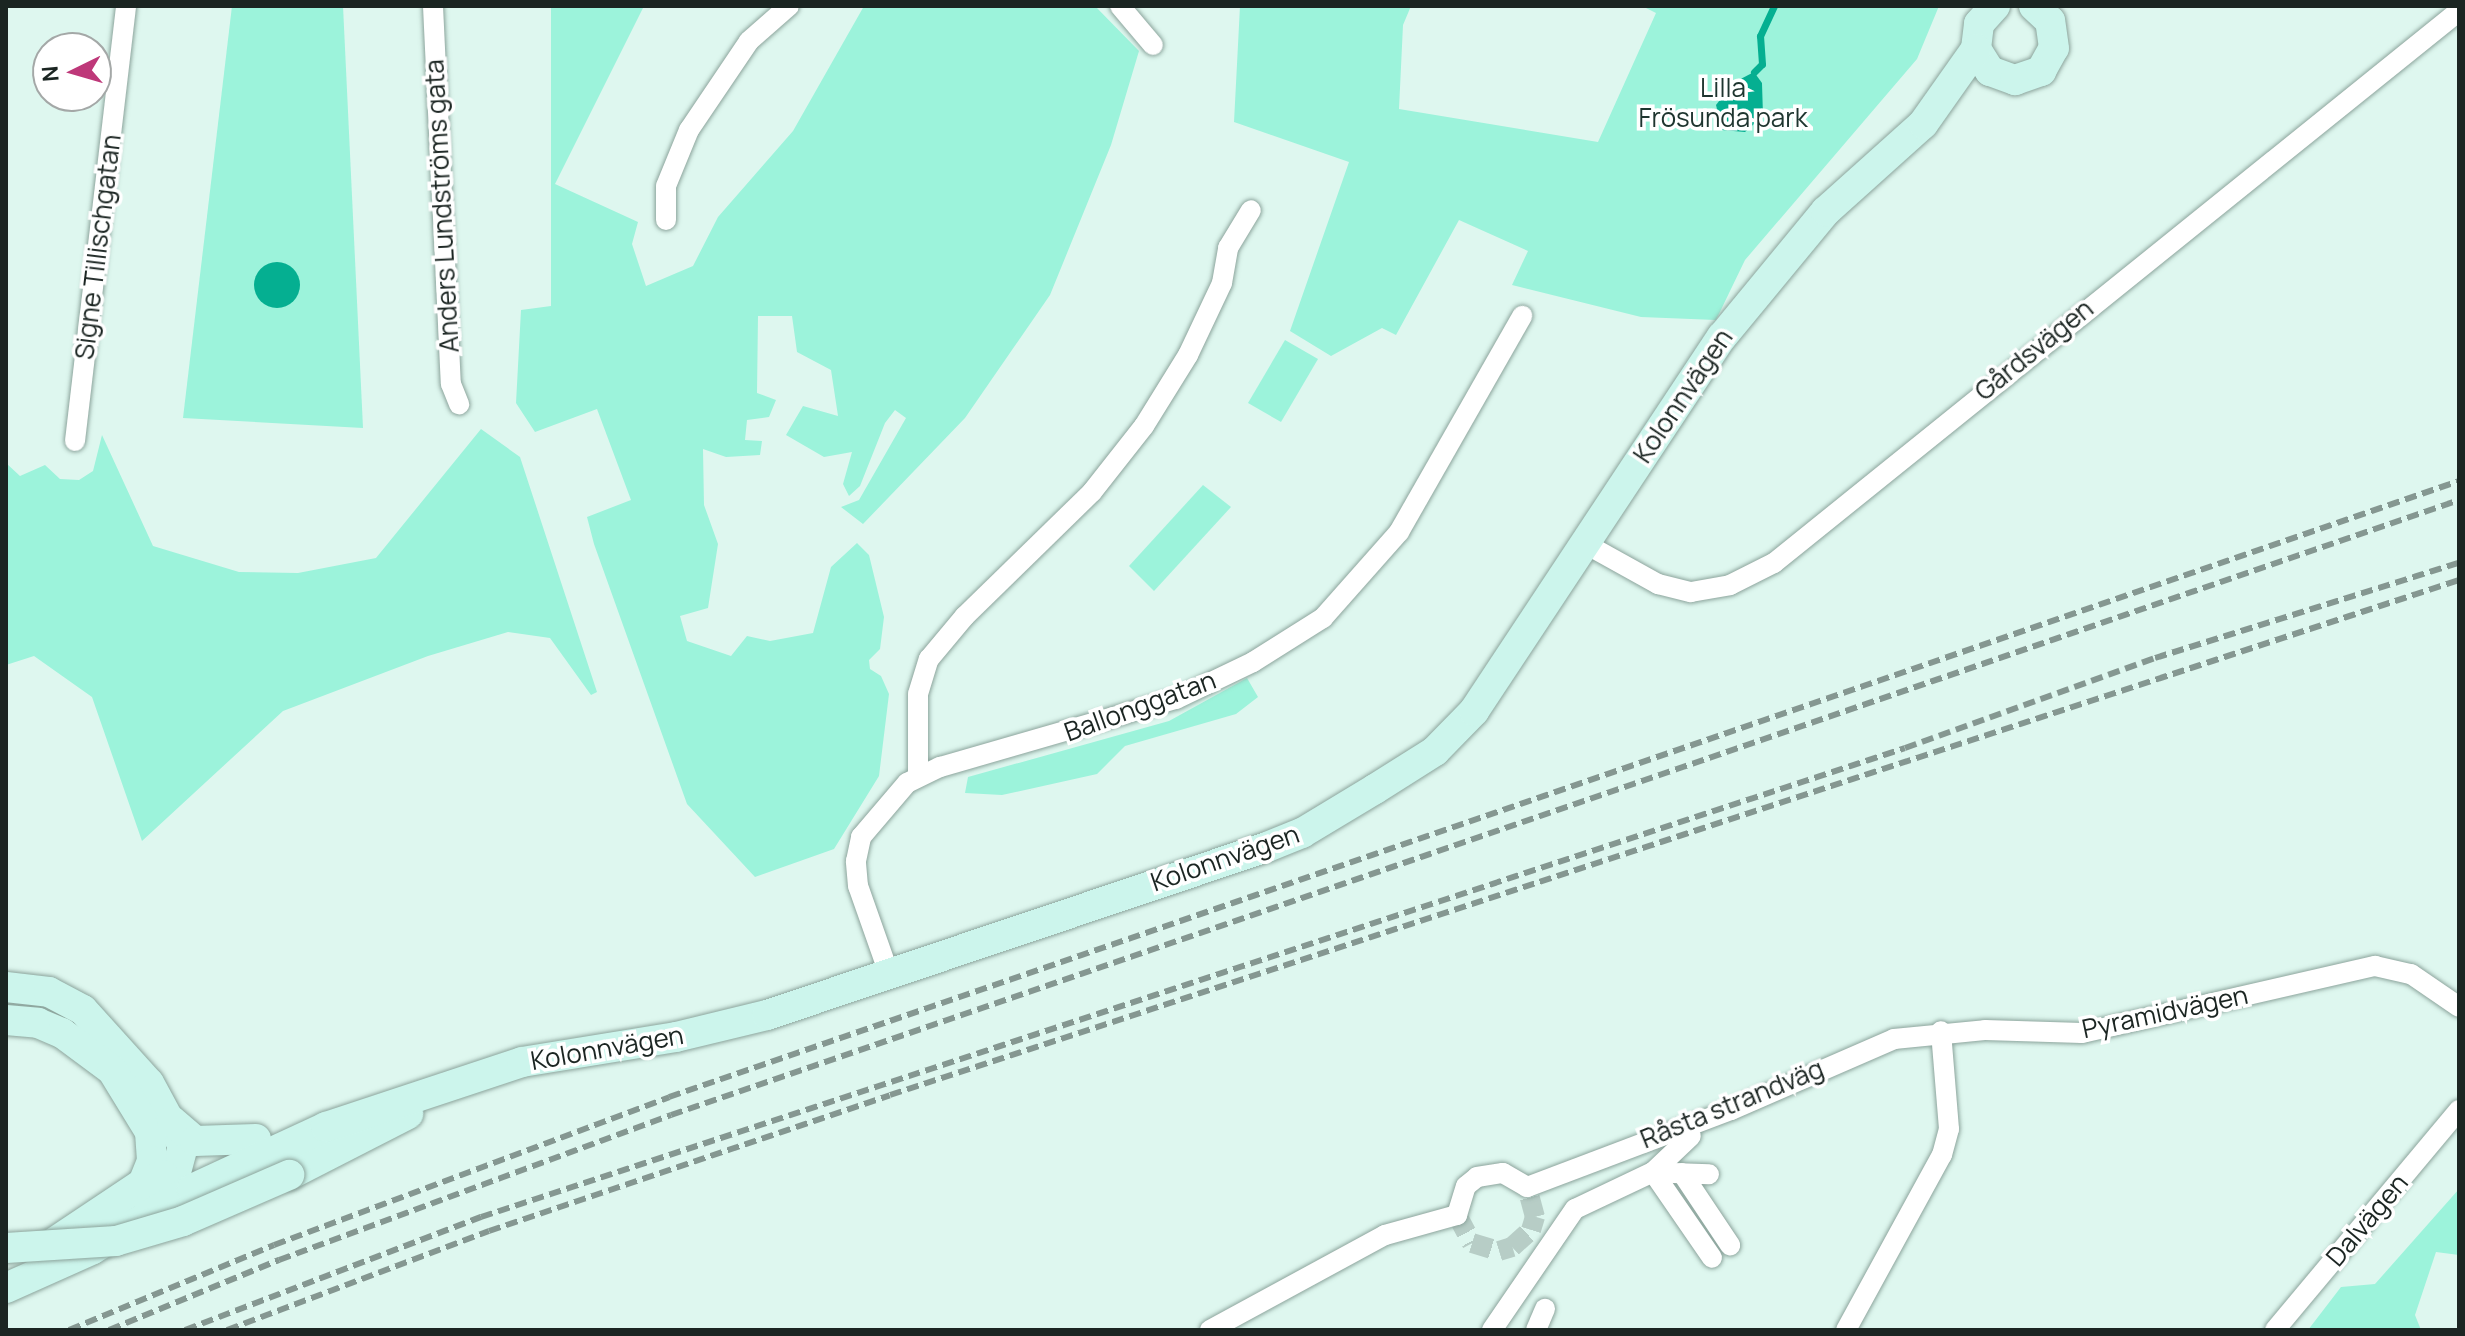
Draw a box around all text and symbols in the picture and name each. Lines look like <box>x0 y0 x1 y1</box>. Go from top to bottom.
north arrow <box>32 32 112 112</box>
street label: Anders Lundströms gata <box>419 59 465 353</box>
text: N <box>34 65 66 83</box>
park label: Lilla Frösunda park <box>1638 72 1808 134</box>
street label: Signe Tillischgatan <box>69 133 127 361</box>
street label: Gårdsvägen <box>1969 293 2099 407</box>
street label: Kolonnvägen <box>1627 323 1739 469</box>
street label: Ballonggatan <box>1060 664 1220 748</box>
street label: Kolonnvägen <box>1147 818 1303 898</box>
street label: Pyramidvägen <box>2079 979 2251 1045</box>
street label: Kolonnvägen <box>528 1019 686 1077</box>
street label: Råsta strandväg <box>1636 1053 1828 1155</box>
street label: Dalvägen <box>2320 1168 2414 1272</box>

